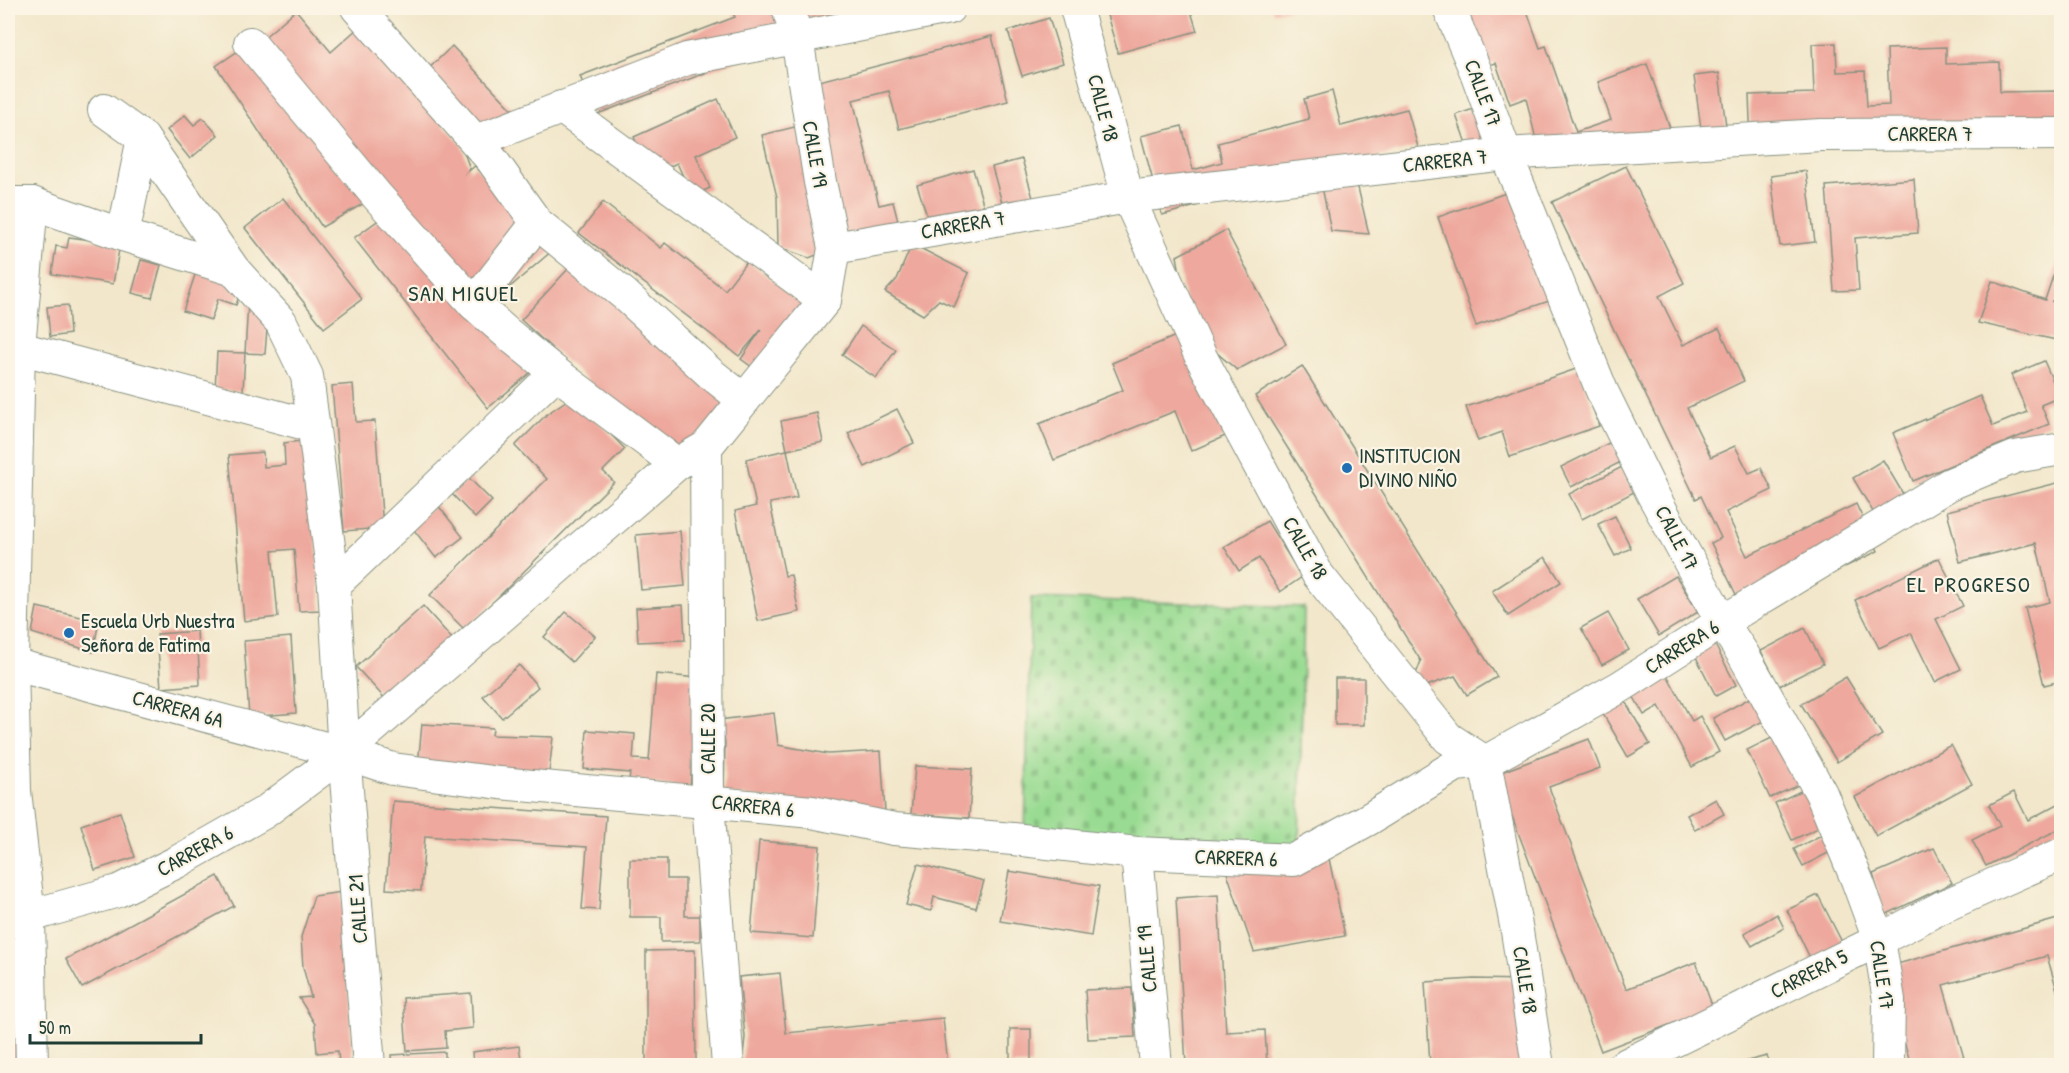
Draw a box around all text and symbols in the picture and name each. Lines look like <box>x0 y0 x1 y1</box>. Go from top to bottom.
street label: CALLE 17 <box>1457 55 1509 130</box>
street label: CALLE 18 <box>1081 71 1126 145</box>
street label: CALLE 19 <box>795 118 836 190</box>
street label: CARRERA 7 <box>1887 119 1973 148</box>
street label: CARRERA 7 <box>1401 142 1489 179</box>
street label: CARRERA 7 <box>918 203 1007 246</box>
district label: SAN MIGUEL <box>408 278 520 308</box>
place label: INSTITUCION DIVINO NIÑO <box>1359 441 1460 494</box>
marker: INSTITUCION DIVINO NIÑO <box>1340 461 1354 475</box>
street label: CALLE 17 <box>1648 500 1707 575</box>
street label: CALLE 18 <box>1276 511 1335 585</box>
district label: EL PROGRESO <box>1907 569 2031 599</box>
place label: Escuela Urb Nuestra Señora de Fatima <box>81 606 235 659</box>
street label: CARRERA 6 <box>1639 612 1725 681</box>
marker: Escuela Urb Nuestra Señora de Fatima <box>62 626 76 640</box>
street label: CARRERA 6A <box>129 682 227 735</box>
street label: CALLE 20 <box>693 704 722 774</box>
street label: CARRERA 6 <box>710 787 796 824</box>
street label: CARRERA 6 <box>151 818 238 883</box>
street label: CARRERA 6 <box>1194 842 1278 873</box>
street label: CALLE 21 <box>341 874 374 944</box>
street label: CALLE 19 <box>1129 924 1164 994</box>
street label: CALLE 17 <box>1863 938 1902 1012</box>
street label: CARRERA 5 <box>1765 942 1853 1005</box>
street label: CALLE 18 <box>1506 944 1545 1016</box>
scale bar <box>30 1007 201 1045</box>
text: 50 m <box>39 1015 71 1040</box>

